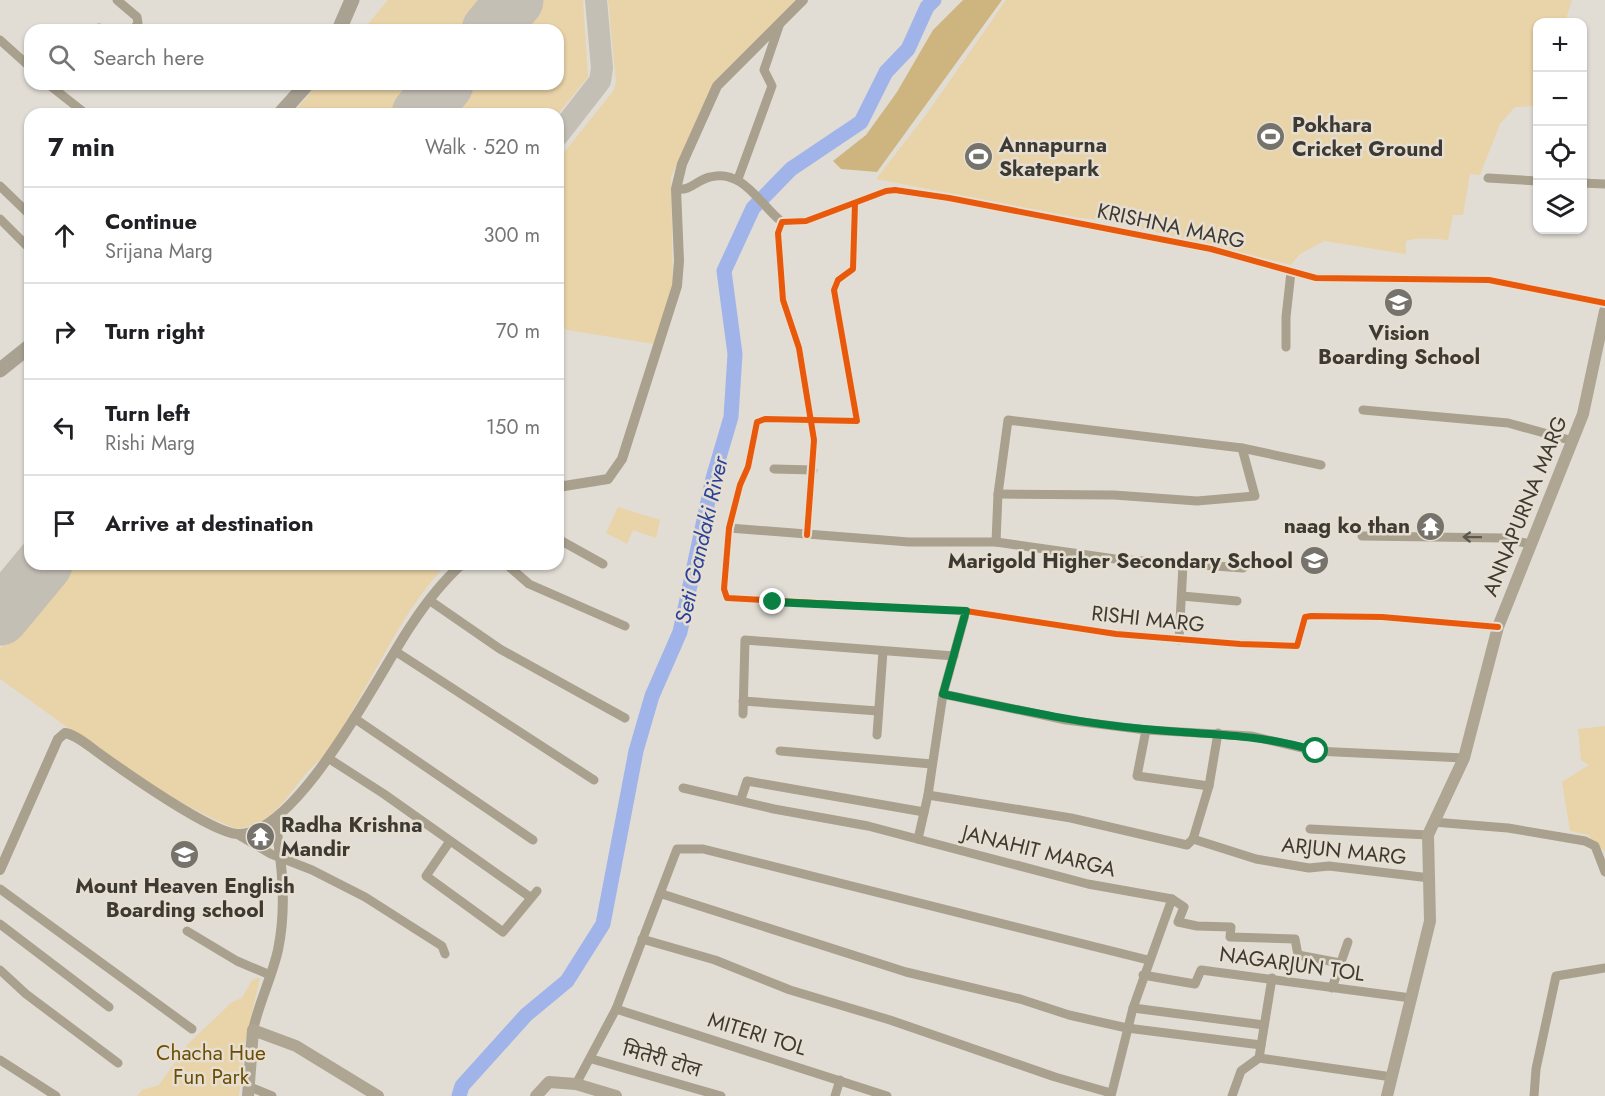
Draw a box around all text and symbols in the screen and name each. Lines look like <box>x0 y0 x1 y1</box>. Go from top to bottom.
map controls <box>1533 18 1587 234</box>
button: + <box>1533 18 1587 72</box>
search box <box>24 24 564 90</box>
icon: search <box>45 41 78 74</box>
text: Search here <box>93 41 204 73</box>
button: − <box>1533 72 1587 126</box>
place label: Pokhara Cricket Ground <box>1292 110 1443 164</box>
sports icon: Pokhara Cricket Ground <box>1255 121 1287 153</box>
button: locate <box>1533 126 1587 180</box>
text: 7 min <box>48 128 115 166</box>
place label: Annapurna Skatepark <box>998 130 1107 184</box>
text: Walk · 520 m <box>425 133 540 162</box>
sports icon: Annapurna Skatepark <box>962 141 994 173</box>
button: layers <box>1533 180 1587 234</box>
street label: KRISHNA MARG <box>1094 196 1248 256</box>
text: Continue <box>105 205 197 237</box>
icon: ahead <box>48 219 81 252</box>
text: 300 m <box>483 221 540 250</box>
text: Srijana Marg <box>105 237 213 266</box>
school or university icon: Vision Boarding School <box>1383 286 1415 318</box>
icon: right <box>48 315 81 348</box>
text: Turn right <box>105 315 205 347</box>
text: 70 m <box>496 317 540 346</box>
place label: Vision Boarding School <box>1318 318 1480 372</box>
text: Turn left <box>105 397 190 429</box>
icon: left <box>48 411 81 444</box>
street label: ANNAPURNA MARG <box>1475 411 1575 601</box>
text: 150 m <box>486 413 540 442</box>
text: Rishi Marg <box>105 429 195 458</box>
water label: Seti Gandaki River <box>666 452 736 627</box>
icon: arrive <box>48 507 81 540</box>
text: Arrive at destination <box>105 507 314 539</box>
temple icon: naag ko than <box>1415 510 1447 542</box>
place label: naag ko than <box>1284 511 1410 541</box>
one-way arrow <box>1463 531 1483 543</box>
school or university icon: Marigold Higher Secondary School <box>1298 545 1330 577</box>
place label: Marigold Higher Secondary School <box>948 546 1293 576</box>
route end <box>759 588 785 614</box>
street label: RISHI MARG <box>1090 598 1206 640</box>
route start <box>1302 737 1328 763</box>
place label: Radha Krishna Mandir <box>281 810 422 864</box>
street label: JANAHIT MARGA <box>956 817 1119 885</box>
temple icon: Radha Krishna Mandir <box>244 821 276 853</box>
street label: ARJUN MARG <box>1280 830 1408 872</box>
school or university icon: Mount Heaven English Boarding school <box>169 839 201 871</box>
place label: Mount Heaven English Boarding school <box>75 871 295 925</box>
street label: NAGARJUN TOL <box>1217 939 1367 989</box>
street label: MITERI TOL <box>704 1005 810 1063</box>
street label: मितेरी टोल <box>619 1033 706 1085</box>
park label: Chacha Hue Fun Park <box>156 1038 266 1092</box>

